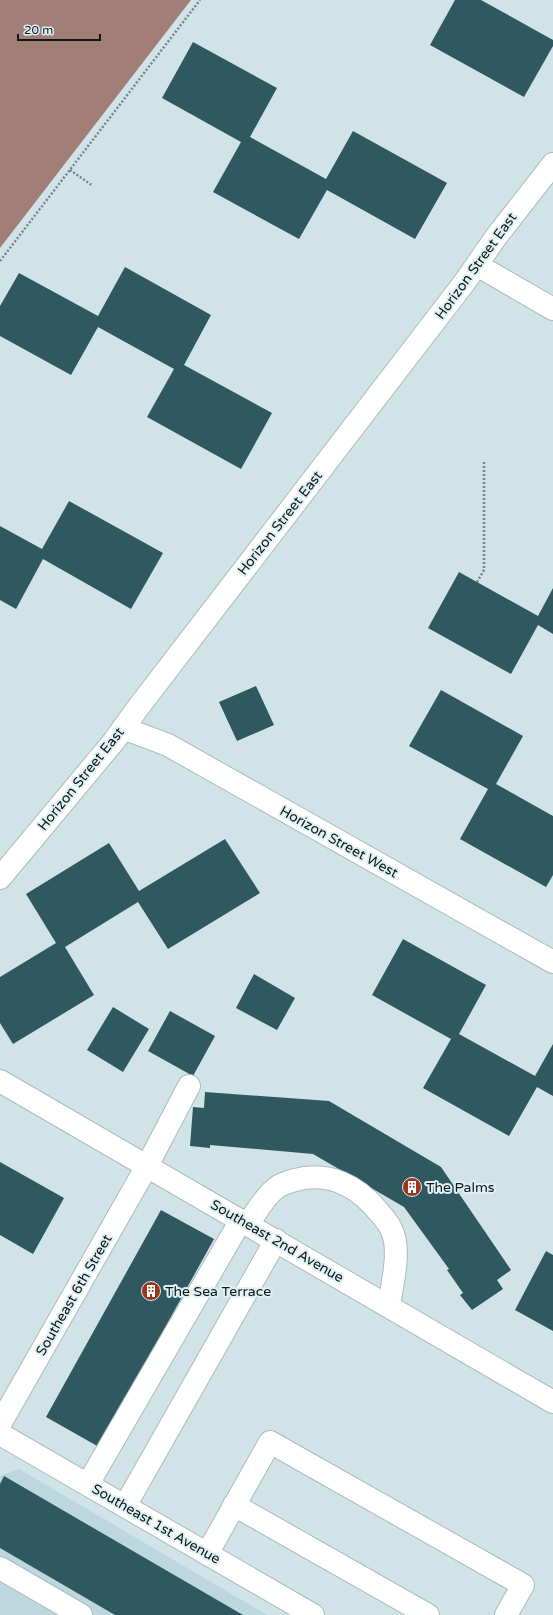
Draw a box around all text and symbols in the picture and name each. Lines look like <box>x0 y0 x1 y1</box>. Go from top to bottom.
scale bar <box>18 16 100 42</box>
text: 20 m <box>24 23 53 37</box>
street label: Horizon Street East <box>432 209 521 323</box>
street label: Horizon Street East <box>234 467 326 579</box>
street label: Horizon Street East <box>34 724 128 834</box>
street label: Horizon Street West <box>277 802 402 882</box>
building icon: The Palms <box>401 1176 423 1198</box>
place label: The Palms <box>426 1179 495 1196</box>
street label: Southeast 2nd Avenue <box>207 1196 347 1286</box>
street label: Southeast 6th Street <box>32 1231 116 1359</box>
building icon: The Sea Terrace <box>140 1280 162 1302</box>
place label: The Sea Terrace <box>165 1283 271 1300</box>
street label: Southeast 1st Avenue <box>89 1480 223 1568</box>

